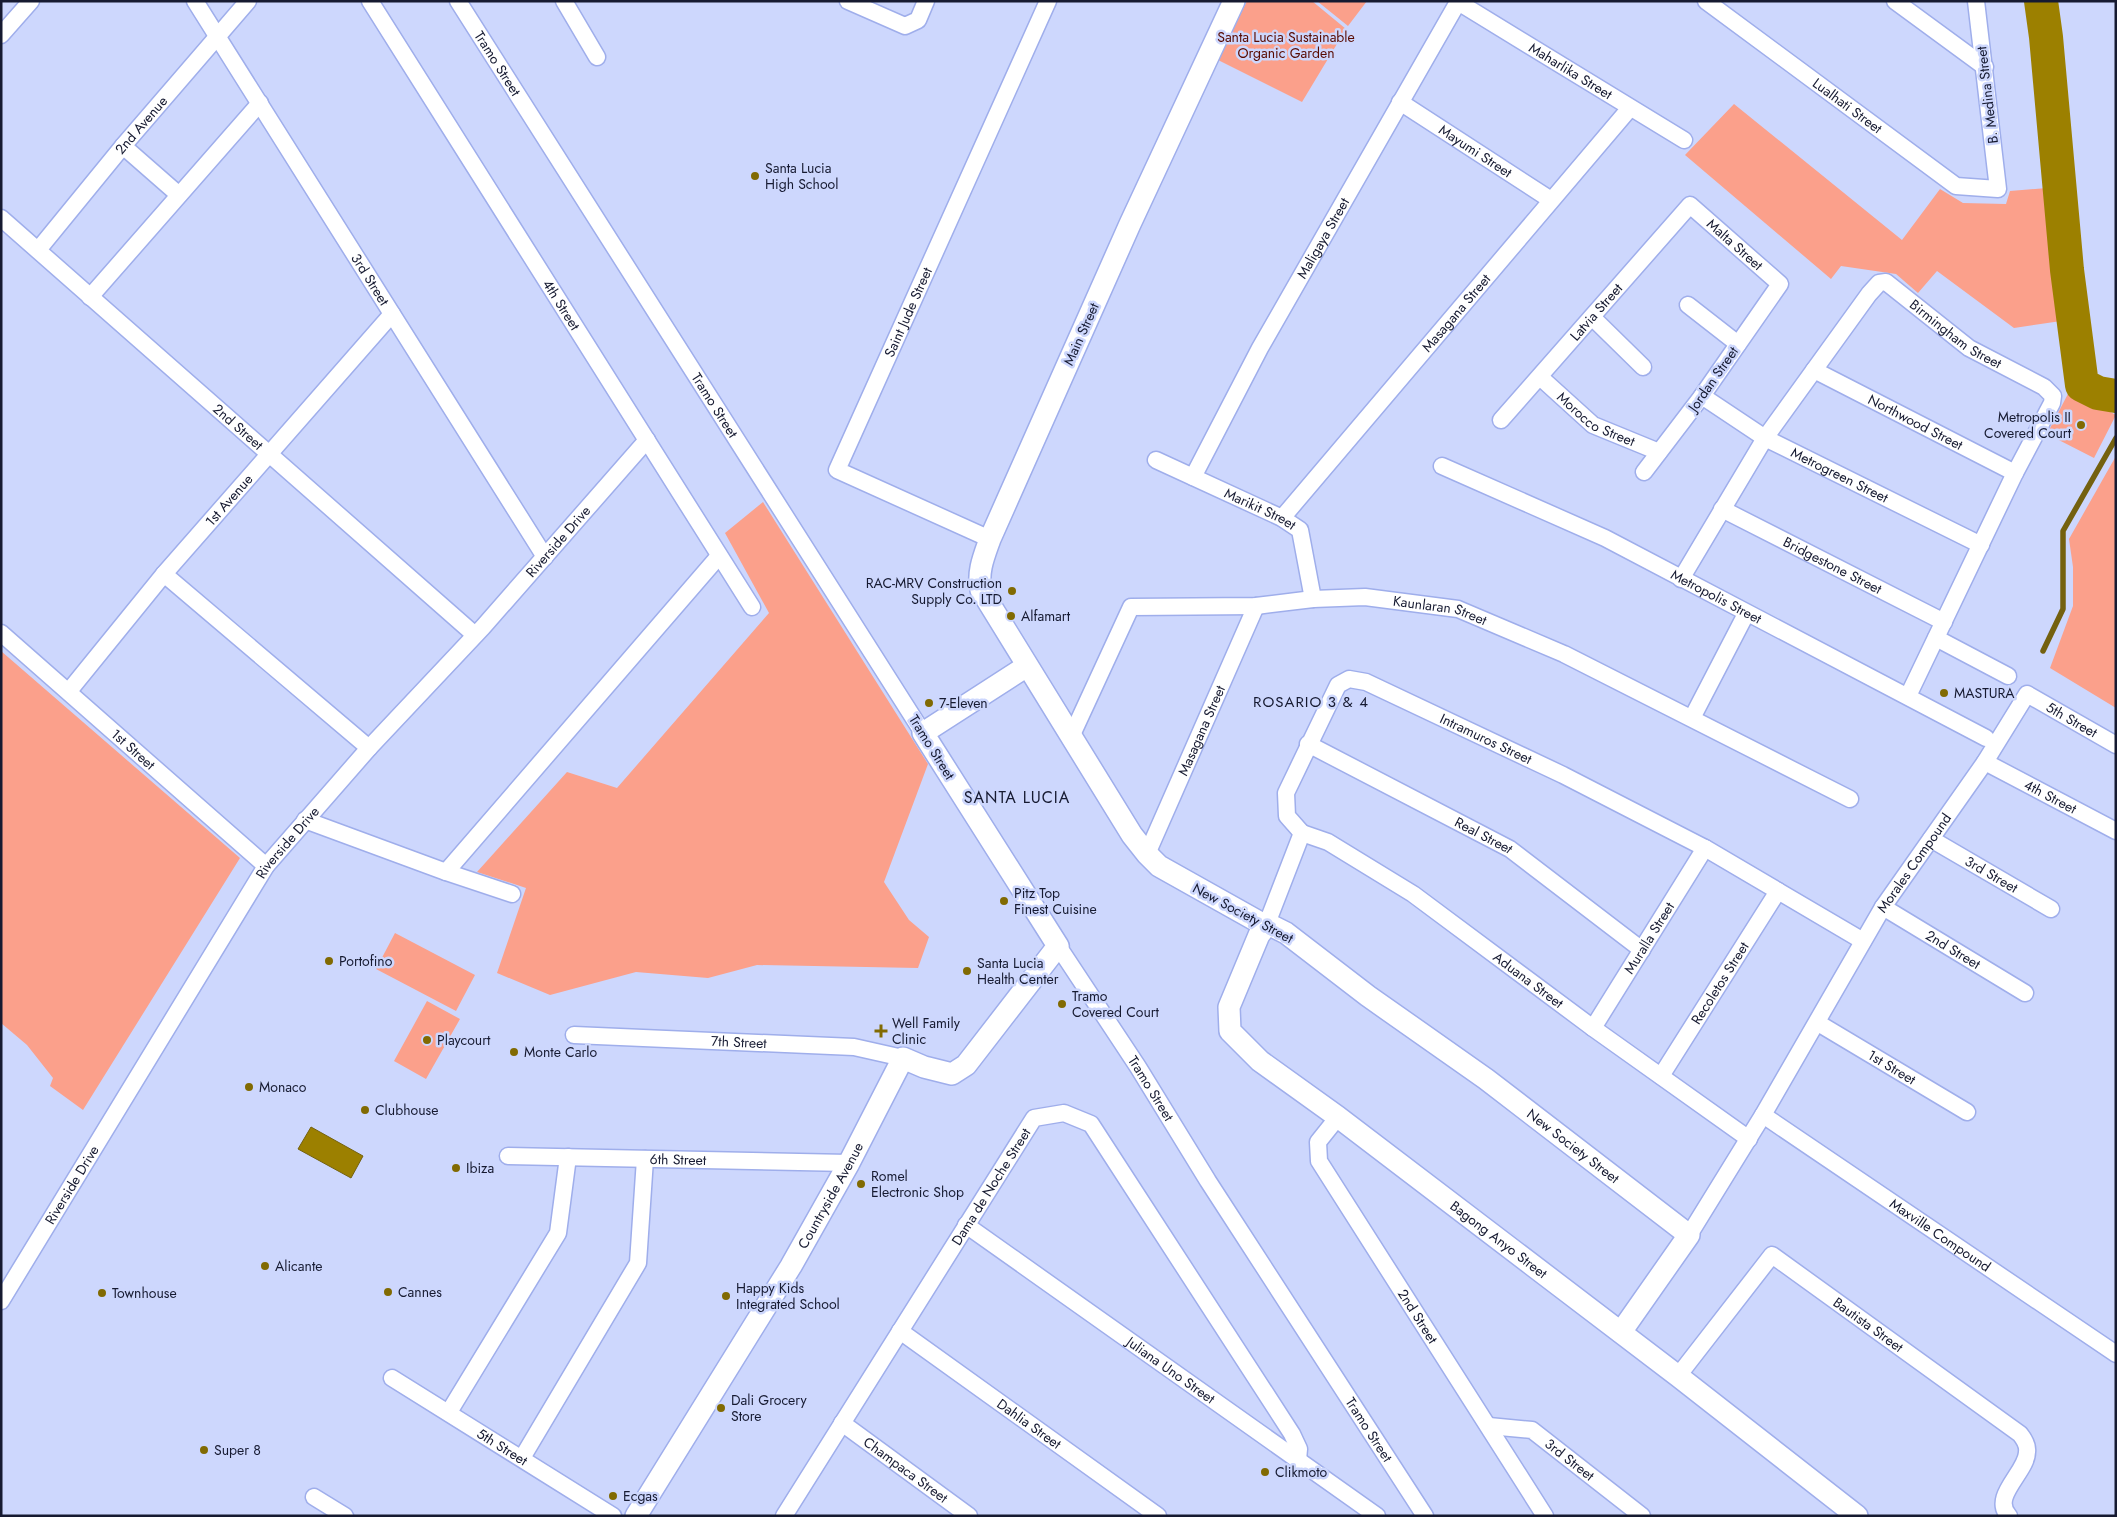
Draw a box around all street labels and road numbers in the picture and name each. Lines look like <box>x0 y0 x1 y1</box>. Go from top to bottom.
street label: Tramo Street <box>470 27 526 100</box>
street label: Maharlika Street <box>1525 38 1617 104</box>
street label: B. Medina Street <box>1971 45 2003 145</box>
street label: Lualhati Street <box>1809 73 1887 139</box>
street label: 2nd Avenue <box>110 92 172 158</box>
street label: Mayumi Street <box>1435 120 1517 183</box>
street label: Maligaya Street <box>1292 193 1354 282</box>
street label: Malta Street <box>1702 214 1768 275</box>
street label: 3rd Street <box>346 250 395 310</box>
street label: Saint Jude Street <box>879 263 937 360</box>
street label: Masagana Street <box>1417 269 1495 356</box>
street label: 4th Street <box>538 275 585 334</box>
street label: Latvia Street <box>1565 278 1627 345</box>
street label: Birmingham Street <box>1906 295 2006 374</box>
street label: Main Street <box>1058 299 1104 369</box>
street label: Jordan Street <box>1682 342 1743 417</box>
street label: Tramo Street <box>687 369 743 442</box>
street label: Morocco Street <box>1553 387 1639 451</box>
street label: Northwood Street <box>1864 389 1967 455</box>
street label: 2nd Street <box>209 399 268 455</box>
street label: Metrogreen Street <box>1788 442 1892 508</box>
street label: 1st Avenue <box>200 470 257 530</box>
street label: Marikit Street <box>1221 483 1301 535</box>
street label: Riverside Drive <box>521 501 595 582</box>
street label: Bridgestone Street <box>1780 532 1886 599</box>
street label: Metropolis Street <box>1667 564 1766 629</box>
street label: Kaunlaran Street <box>1392 591 1491 630</box>
street label: Masagana Street <box>1173 681 1230 779</box>
street label: 5th Street <box>2042 697 2102 743</box>
street label: Intramuros Street <box>1437 708 1536 769</box>
street label: Tramo Street <box>904 711 960 784</box>
street label: 1st Street <box>107 724 160 775</box>
street label: 4th Street <box>2021 774 2081 819</box>
street label: Riverside Drive <box>251 802 324 882</box>
street label: Morales Compound <box>1872 809 1956 917</box>
street label: Real Street <box>1451 812 1518 858</box>
street label: 3rd Street <box>1961 851 2022 898</box>
street label: New Society Street <box>1189 878 1298 948</box>
street label: Muralla Street <box>1619 898 1679 978</box>
street label: 2nd Street <box>1922 925 1985 974</box>
street label: Recoletos Street <box>1686 937 1754 1028</box>
street label: Aduana Street <box>1489 947 1568 1013</box>
street label: 7th Street <box>711 1031 768 1053</box>
street label: 1st Street <box>1864 1045 1920 1090</box>
street label: Tramo Street <box>1123 1052 1179 1125</box>
street label: New Society Street <box>1523 1104 1624 1188</box>
street label: Dama de Noche Street <box>947 1124 1036 1249</box>
street label: Countryside Avenue <box>793 1139 868 1252</box>
street label: Riverside Drive <box>40 1142 104 1228</box>
street label: 6th Street <box>650 1149 707 1170</box>
street label: Maxville Compound <box>1886 1194 1995 1276</box>
street label: Bagong Anyo Street <box>1446 1196 1552 1283</box>
street label: 2nd Street <box>1393 1285 1443 1348</box>
street label: Bautista Street <box>1829 1292 1908 1357</box>
street label: Juliana Uno Street <box>1121 1331 1220 1409</box>
street label: Tramo Street <box>1341 1393 1398 1466</box>
street label: Dahlia Street <box>993 1394 1066 1454</box>
street label: 5th Street <box>473 1423 532 1471</box>
street label: Champaca Street <box>859 1432 953 1508</box>
street label: 3rd Street <box>1541 1434 1599 1486</box>

